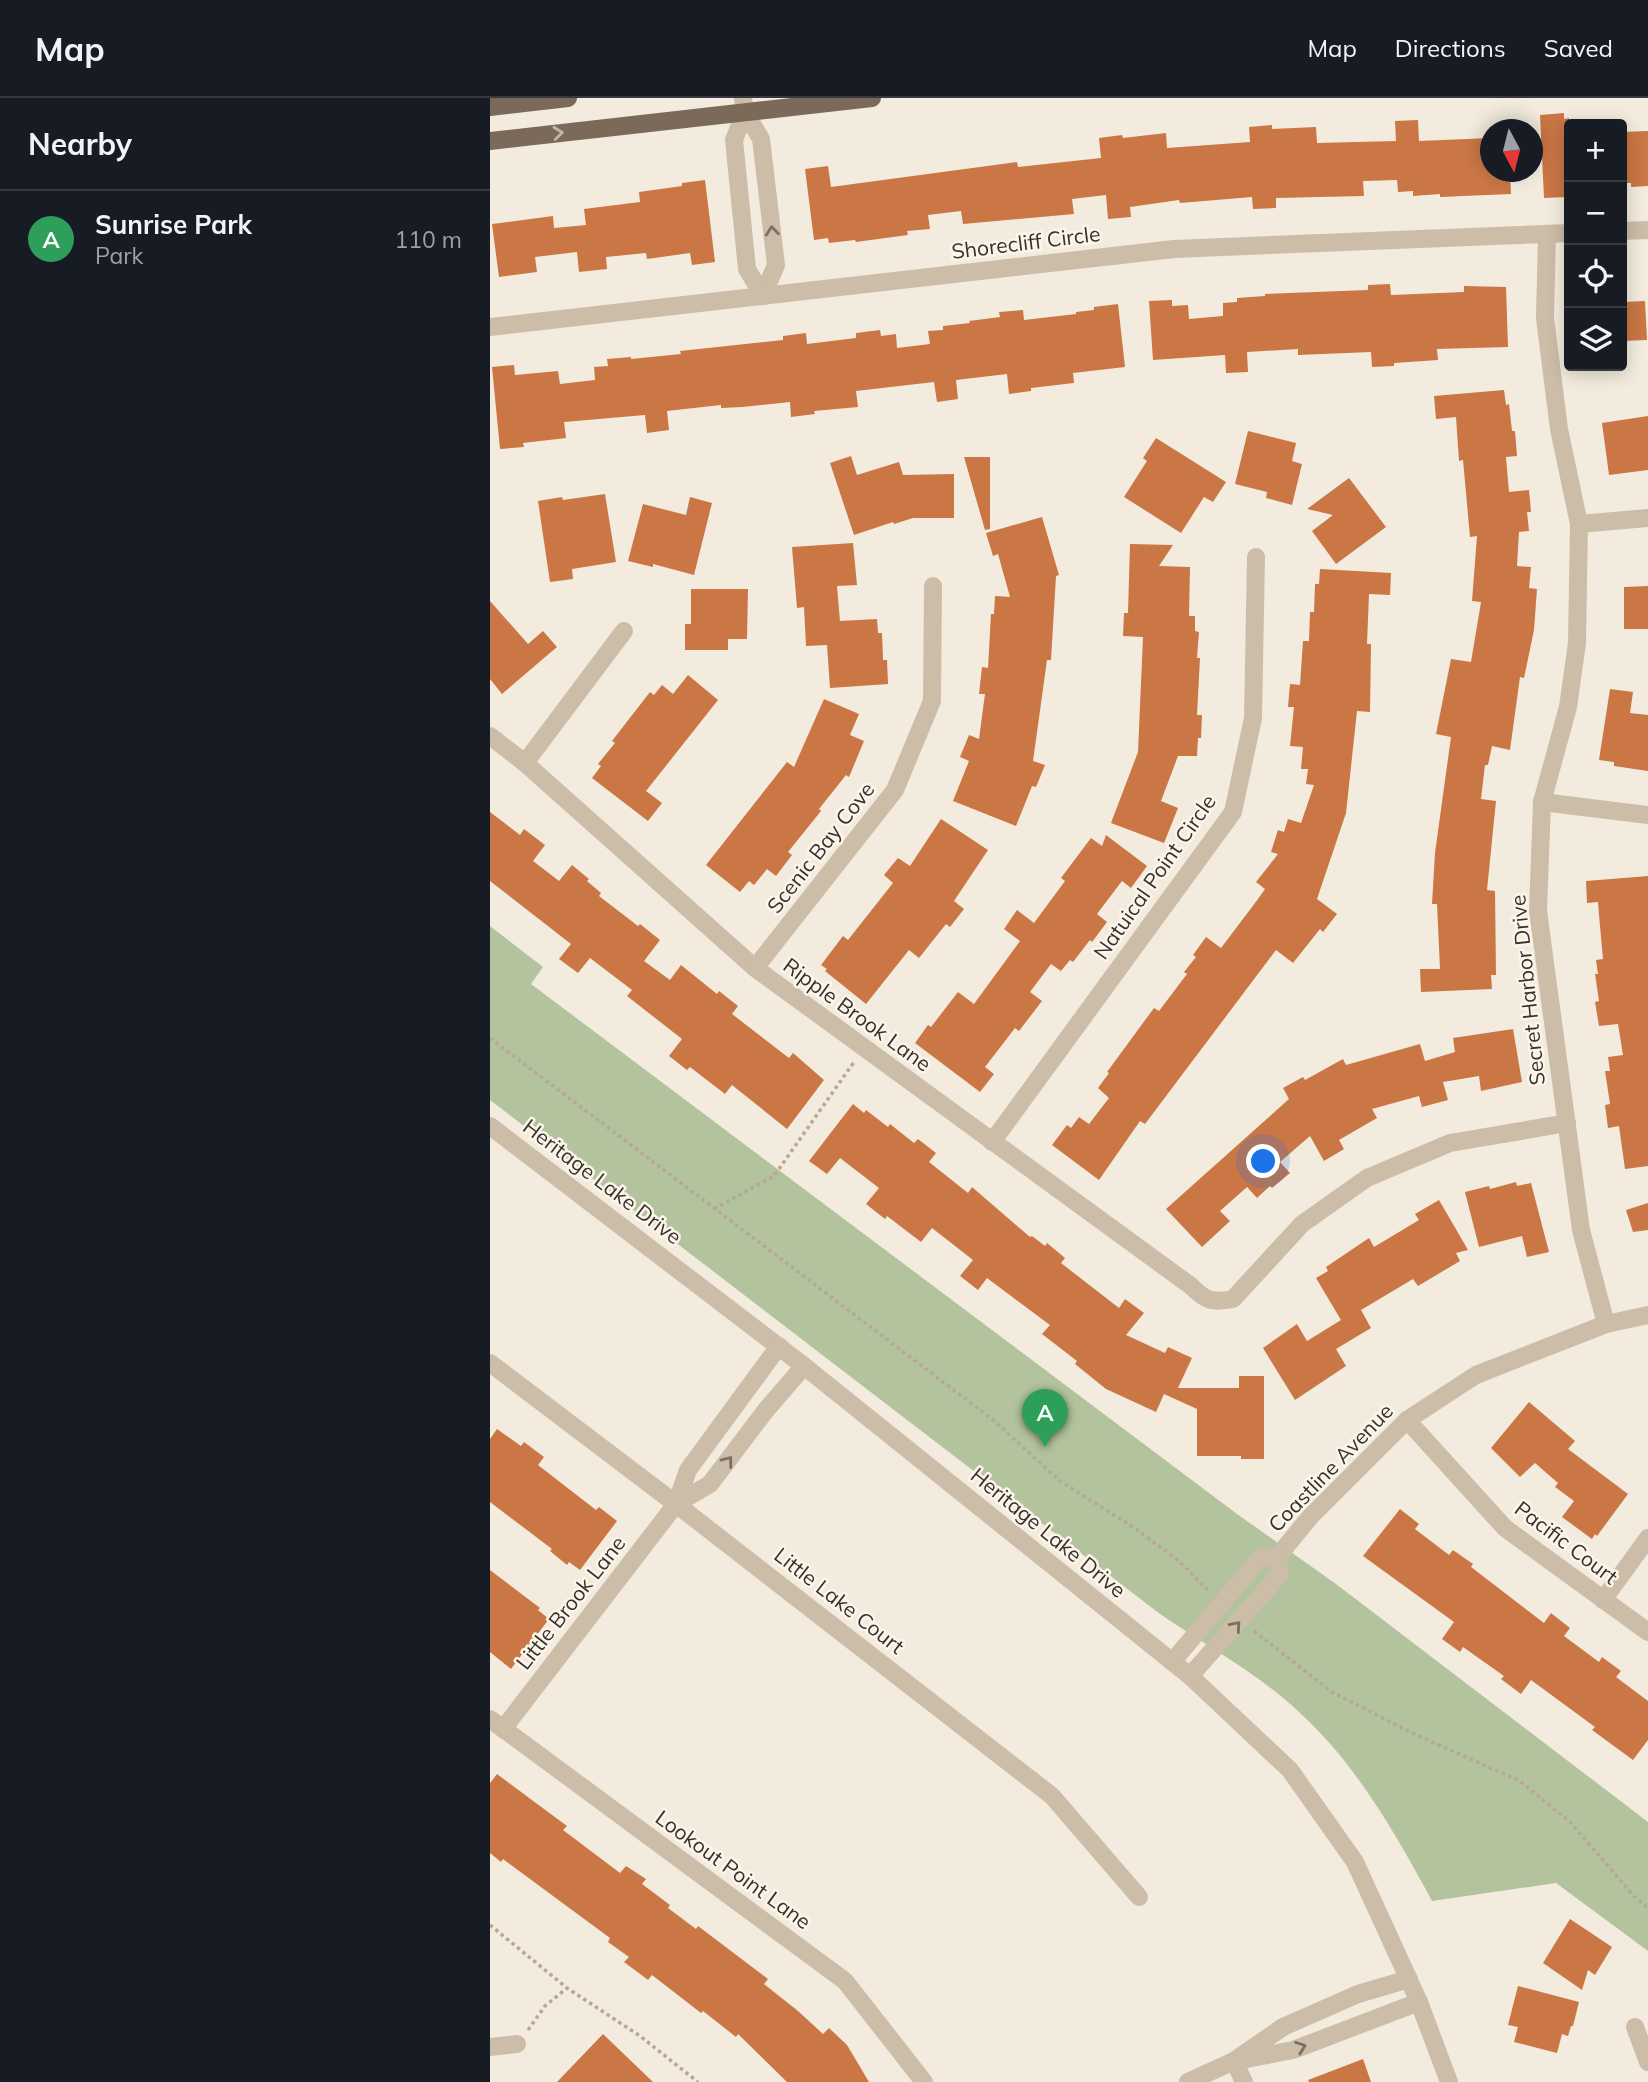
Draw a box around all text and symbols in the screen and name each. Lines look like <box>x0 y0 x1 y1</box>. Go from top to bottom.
text: Map <box>35 28 105 69</box>
text: Map <box>1307 33 1357 63</box>
text: Directions <box>1395 33 1506 63</box>
text: Saved <box>1544 33 1613 63</box>
north arrow <box>1480 119 1543 182</box>
map controls <box>1564 119 1627 371</box>
button: + <box>1564 119 1627 182</box>
text: Nearby <box>28 125 132 163</box>
one-way arrow <box>552 126 564 141</box>
button: − <box>1564 182 1627 245</box>
text: Sunrise Park <box>95 208 252 241</box>
street label: Shorecliff Circle <box>950 220 1102 264</box>
text: A <box>42 225 60 254</box>
text: 110 m <box>394 225 462 254</box>
one-way arrow <box>764 225 779 237</box>
text: Park <box>95 241 143 270</box>
button: locate <box>1564 245 1627 308</box>
button: layers <box>1564 308 1627 371</box>
street label: Scenic Bay Cove <box>761 777 879 918</box>
street label: Natuical Point Circle <box>1088 789 1221 964</box>
street label: Secret Harbor Drive <box>1504 894 1550 1087</box>
street label: Ripple Brook Lane <box>779 952 937 1077</box>
street label: Heritage Lake Drive <box>518 1113 687 1249</box>
your location <box>1246 1144 1280 1178</box>
pin: A <box>1022 1389 1068 1447</box>
street label: Coastline Avenue <box>1262 1398 1398 1537</box>
one-way arrow <box>719 1456 732 1468</box>
street label: Heritage Lake Drive <box>966 1462 1131 1603</box>
street label: Pacific Court <box>1510 1495 1623 1589</box>
street label: Little Brook Lane <box>510 1530 631 1674</box>
street label: Little Lake Court <box>770 1541 910 1659</box>
one-way arrow <box>1228 1621 1240 1634</box>
street label: Lookout Point Lane <box>651 1804 816 1934</box>
one-way arrow <box>1294 2041 1307 2055</box>

